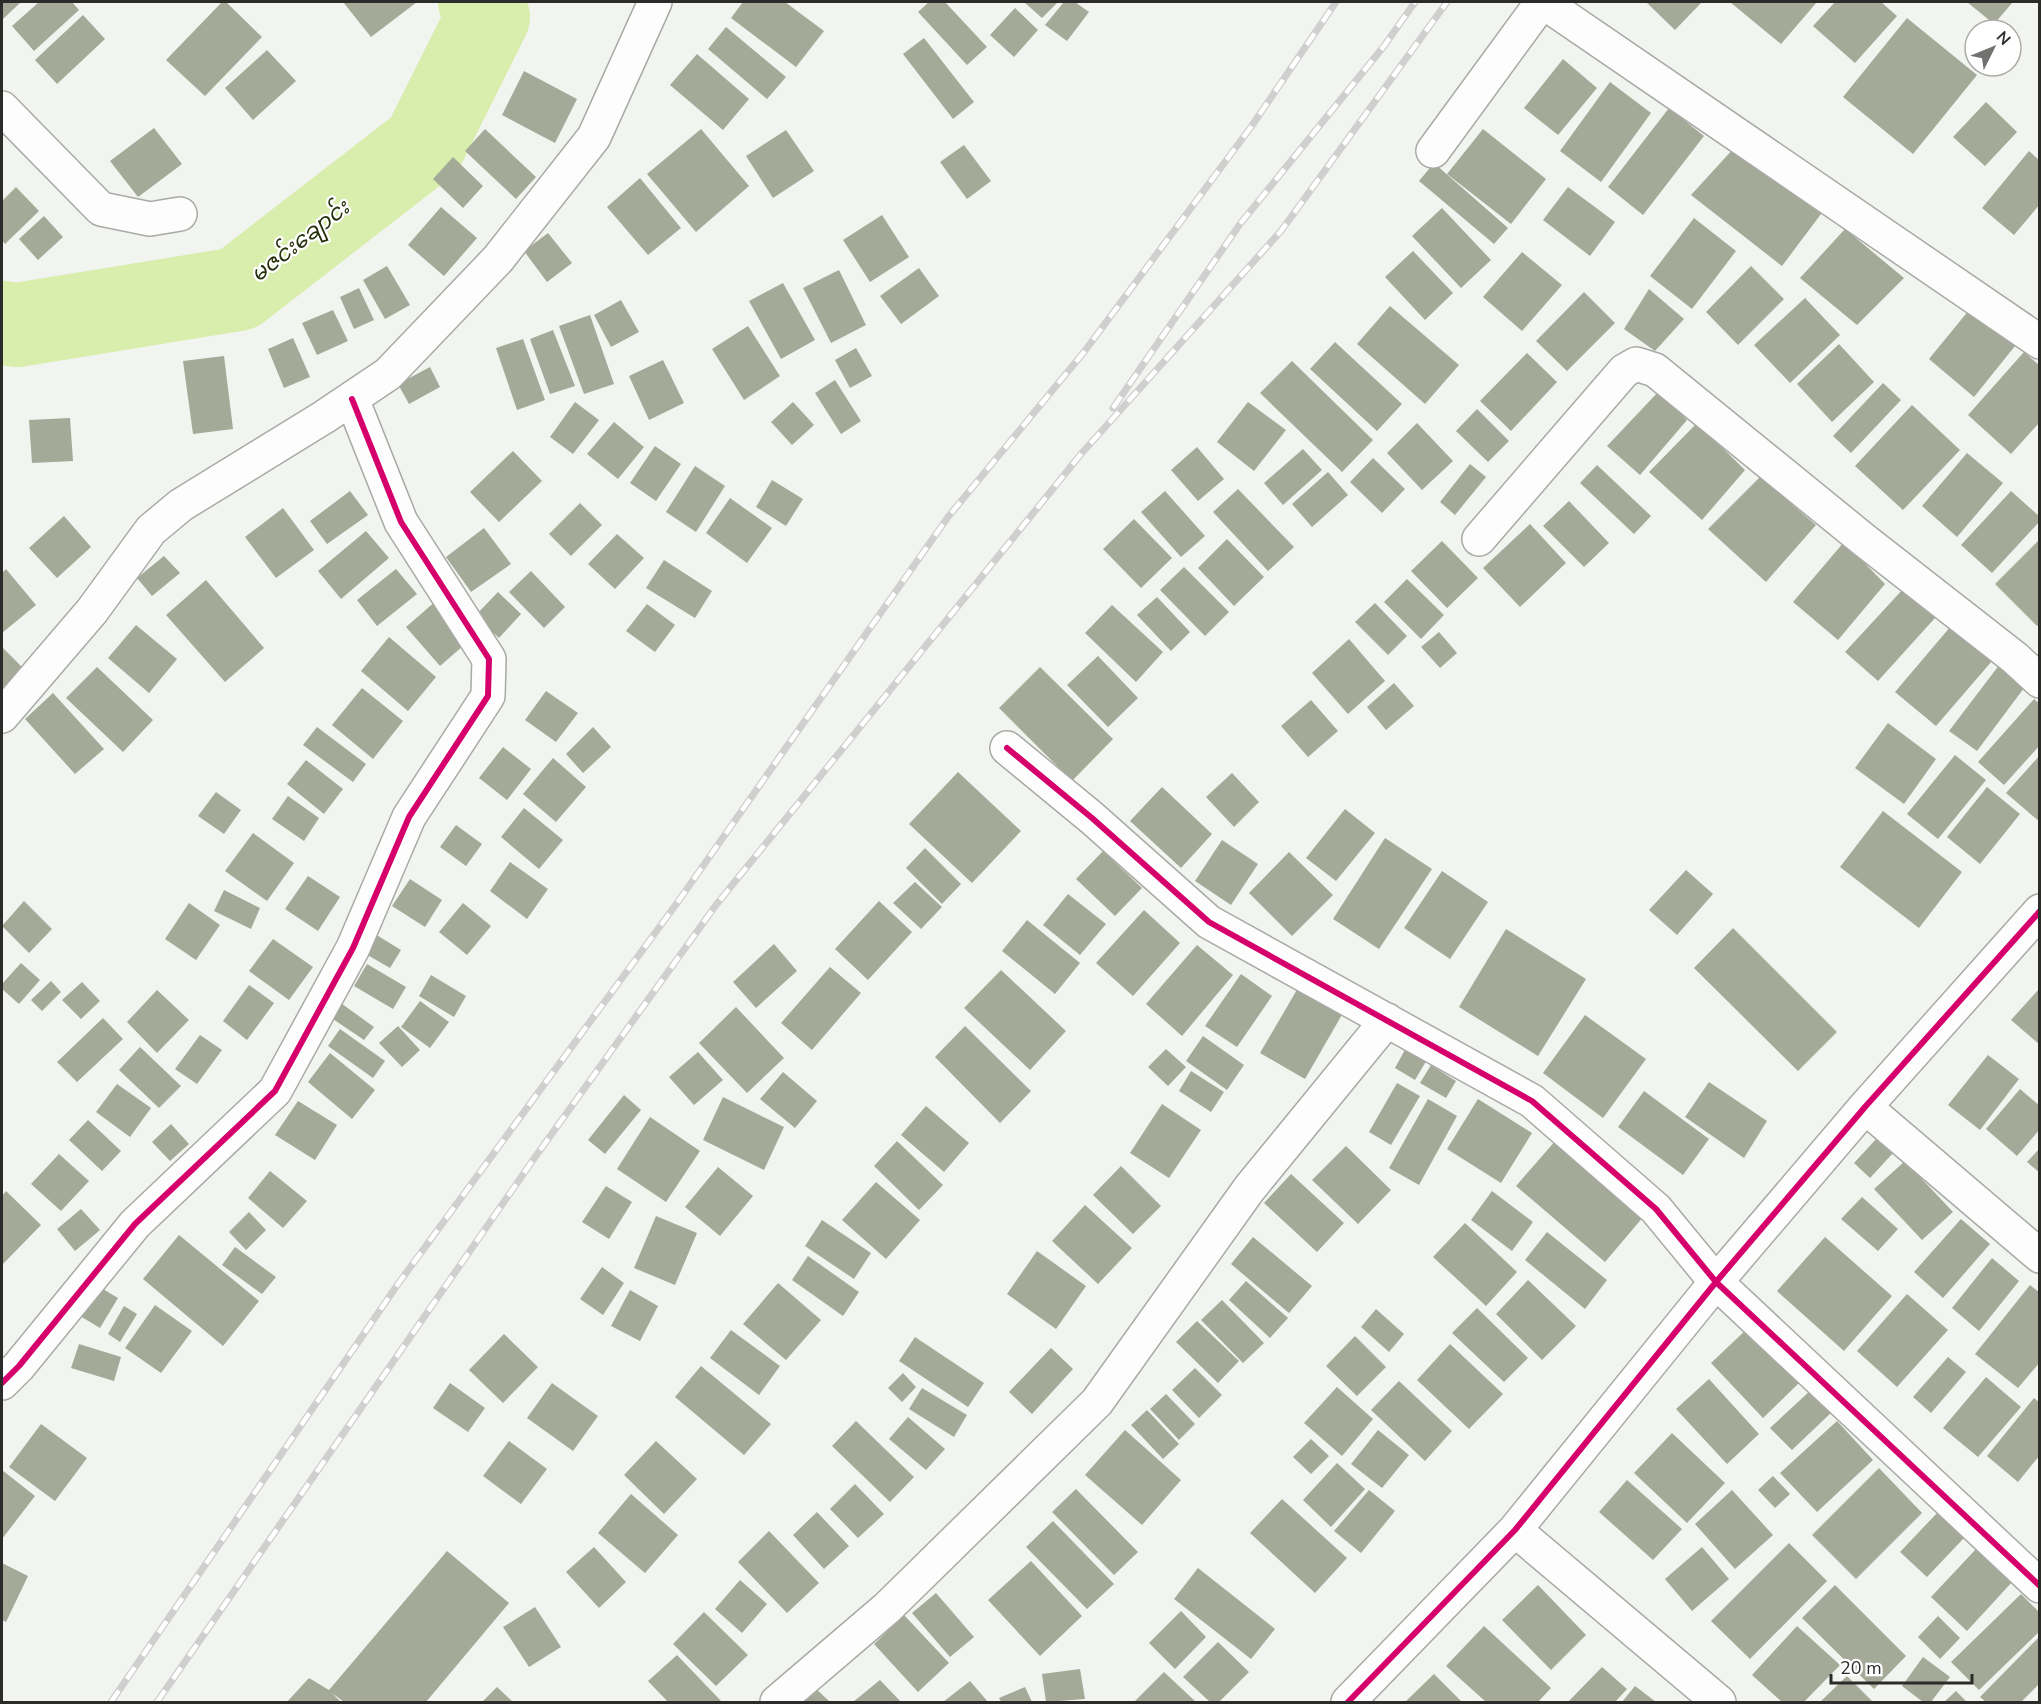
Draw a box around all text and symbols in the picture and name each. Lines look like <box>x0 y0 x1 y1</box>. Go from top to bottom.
north arrow <box>1963 18 2023 78</box>
text: N <box>1991 27 2015 50</box>
water label: မဇင်းချောင်း <box>244 191 359 291</box>
scale bar <box>1831 1647 1972 1685</box>
text: 20 m <box>1840 1656 1882 1680</box>

